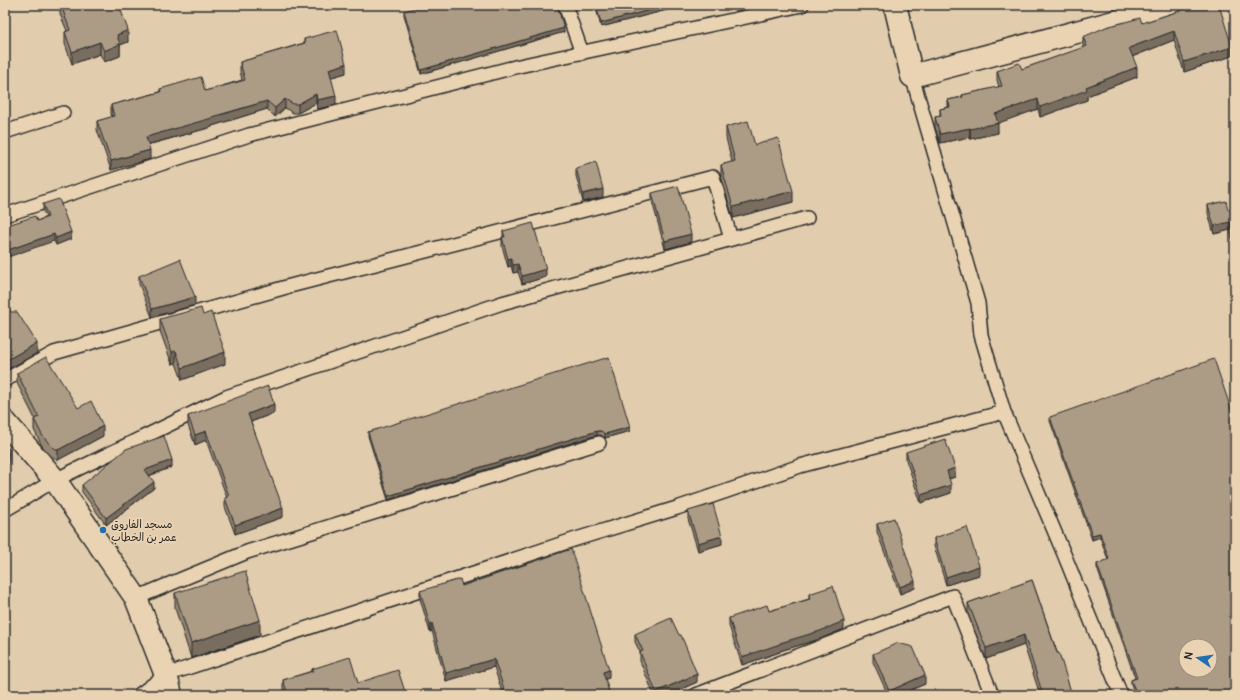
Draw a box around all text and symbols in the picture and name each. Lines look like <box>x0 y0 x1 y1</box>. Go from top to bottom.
place label: مسجد الفاروق عمر بن الخطاب <box>111 518 177 545</box>
marker: مسجد الفاروق عمر بن الخطاب <box>98 525 108 535</box>
north arrow <box>1178 638 1218 678</box>
text: N <box>1182 650 1196 661</box>

